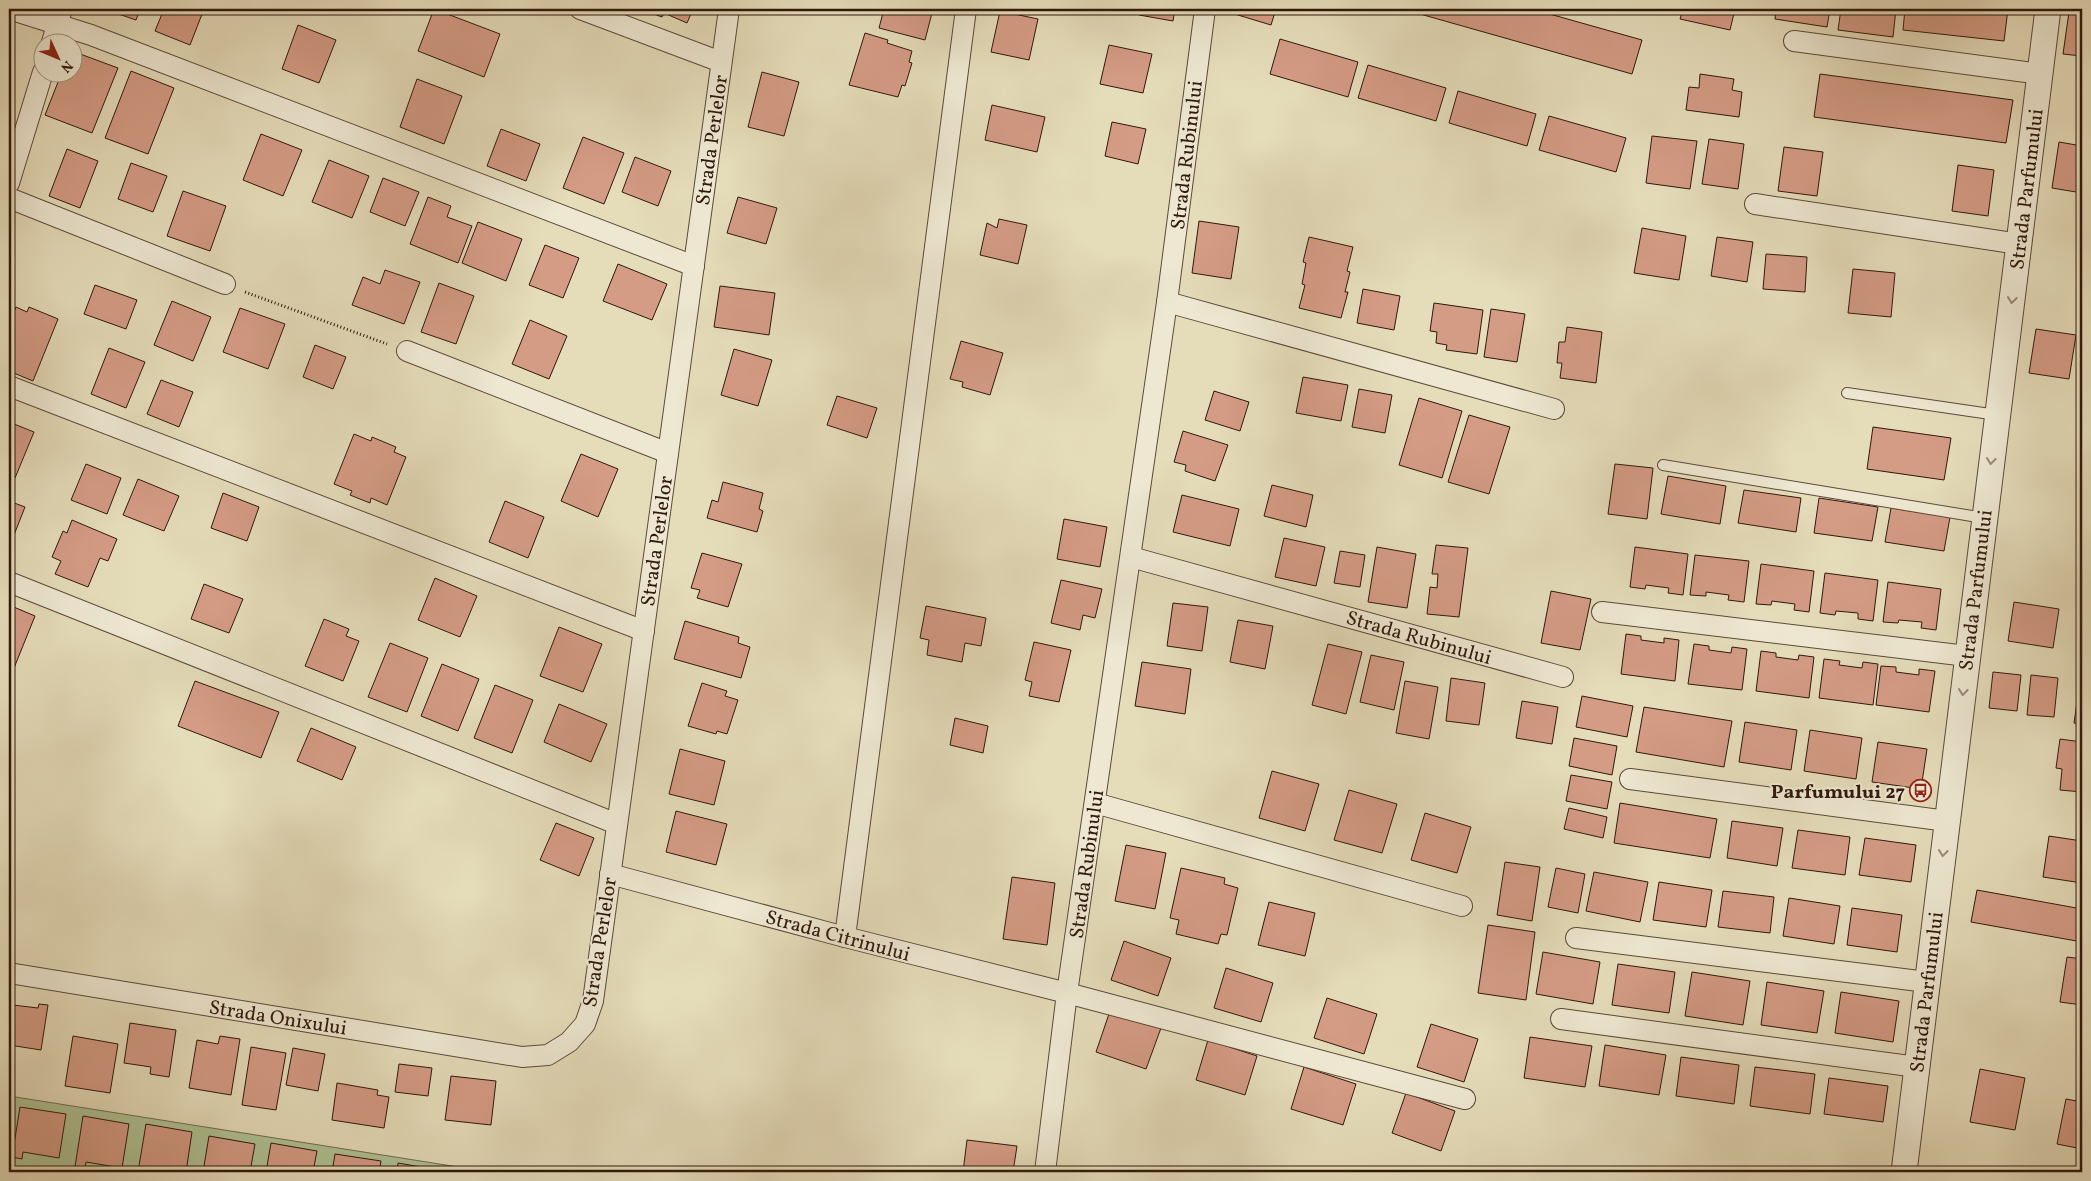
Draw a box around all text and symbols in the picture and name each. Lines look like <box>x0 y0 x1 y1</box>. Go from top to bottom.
north arrow <box>32 32 82 82</box>
text: N <box>56 56 77 76</box>
street label: Strada Perlelor <box>690 73 736 207</box>
street label: Strada Rubinului <box>1165 79 1211 231</box>
street label: Strada Parfumului <box>2004 107 2052 271</box>
one-way arrow <box>2007 297 2018 305</box>
one-way arrow <box>1987 457 1997 466</box>
street label: Strada Perlelor <box>635 474 681 608</box>
street label: Strada Parfumului <box>1953 508 2001 672</box>
street label: Strada Rubinului <box>1342 605 1494 673</box>
one-way arrow <box>1958 688 1969 696</box>
place label: Parfumului 27 <box>1771 779 1905 807</box>
bus stop icon: Parfumului 27 <box>1909 779 1933 803</box>
street label: Strada Rubinului <box>1064 788 1112 941</box>
one-way arrow <box>1938 850 1949 858</box>
street label: Strada Perlelor <box>577 875 625 1009</box>
street label: Strada Citrinului <box>762 904 913 970</box>
street label: Strada Parfumului <box>1904 910 1952 1074</box>
street label: Strada Onixului <box>207 994 349 1044</box>

